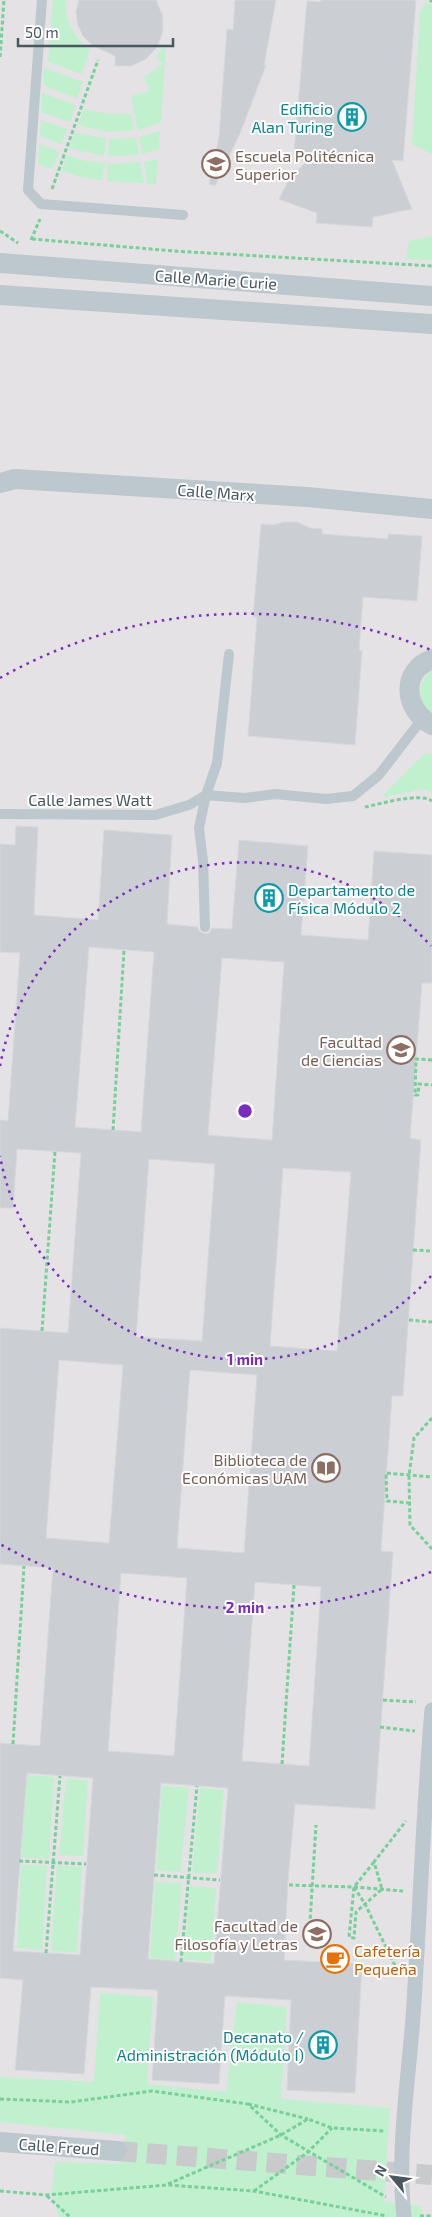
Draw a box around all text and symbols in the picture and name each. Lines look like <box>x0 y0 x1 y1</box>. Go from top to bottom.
scale bar <box>18 15 172 47</box>
text: 50 m <box>25 23 59 41</box>
place label: Edificio Alan Turing <box>251 99 333 136</box>
building icon: Edificio Alan Turing <box>337 102 367 132</box>
place label: Escuela Politécnica Superior <box>235 146 374 183</box>
school or university icon: Escuela Politécnica Superior <box>201 149 231 179</box>
street label: Calle Marie Curie <box>154 265 278 293</box>
street label: Calle Marx <box>177 480 256 504</box>
street label: Calle James Watt <box>28 790 152 809</box>
place label: Departamento de Física Módulo 2 <box>288 880 415 917</box>
building icon: Departamento de Física Módulo 2 <box>254 883 284 913</box>
place label: Facultad de Ciencias <box>301 1032 382 1069</box>
school or university icon: Facultad de Ciencias <box>386 1035 416 1065</box>
centre of rings <box>236 1102 254 1120</box>
text: 1 min <box>227 1350 263 1368</box>
place label: Biblioteca de Económicas UAM <box>182 1450 307 1487</box>
library icon: Biblioteca de Económicas UAM <box>311 1453 341 1483</box>
text: 2 min <box>226 1598 264 1616</box>
place label: Facultad de Filosofía y Letras <box>174 1916 298 1953</box>
school or university icon: Facultad de Filosofía y Letras <box>302 1919 332 1949</box>
place label: Cafetería Pequeña <box>354 1941 420 1978</box>
cafe icon: Cafetería Pequeña <box>320 1944 350 1974</box>
place label: Decanato / Administración (Módulo I) <box>117 2027 304 2064</box>
building icon: Decanato / Administración (Módulo I) <box>308 2030 338 2060</box>
street label: Calle Freud <box>18 2134 100 2158</box>
north arrow <box>367 2152 417 2202</box>
text: N <box>370 2162 390 2179</box>

